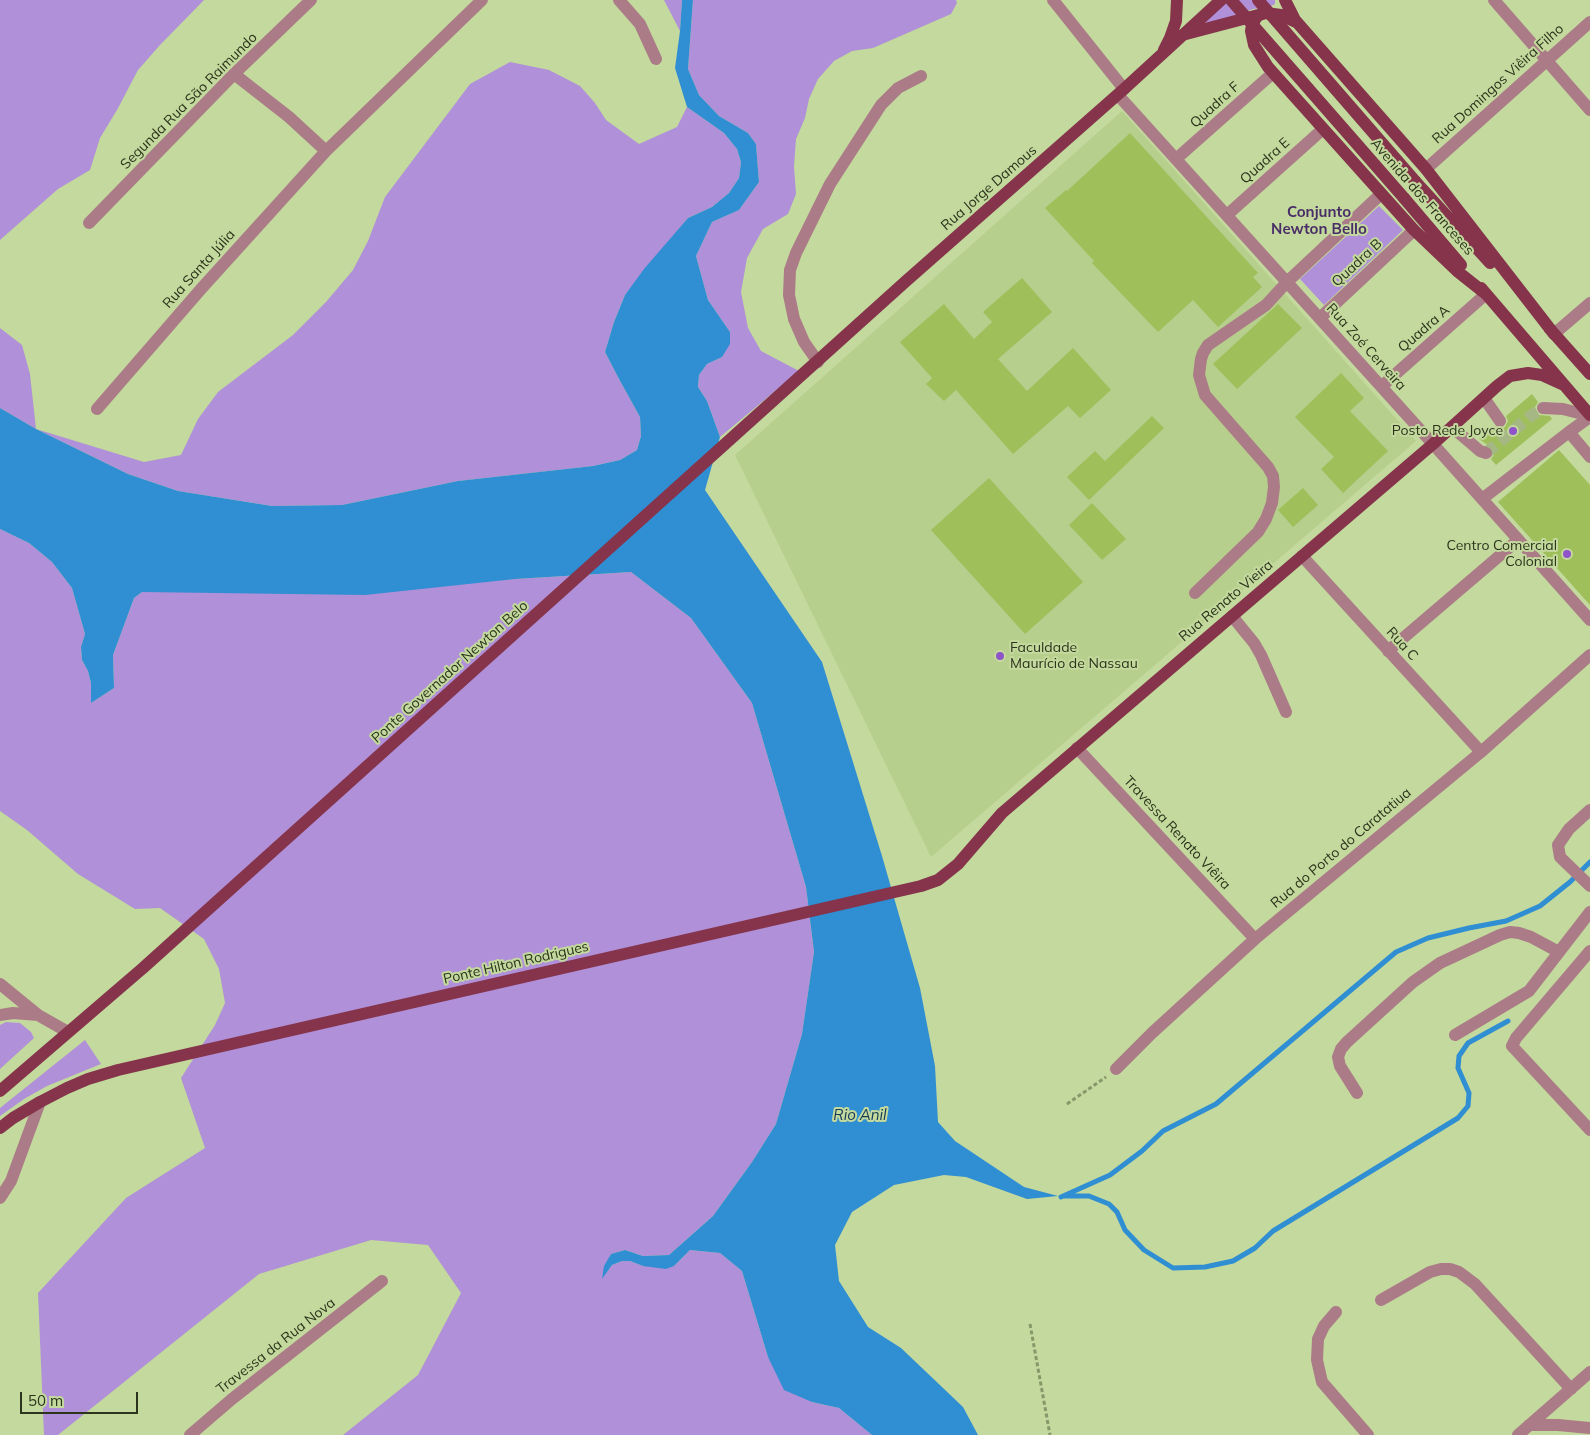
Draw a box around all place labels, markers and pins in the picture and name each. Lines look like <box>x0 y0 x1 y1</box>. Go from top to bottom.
place label: Posto Rede Joyce <box>1392 423 1503 439</box>
marker: Posto Rede Joyce <box>1507 425 1519 437</box>
place label: Centro Comercial Colonial <box>1447 538 1557 570</box>
marker: Centro Comercial Colonial <box>1561 548 1573 560</box>
place label: Faculdade Maurício de Nassau <box>1010 640 1138 672</box>
marker: Faculdade Maurício de Nassau <box>994 650 1006 662</box>

